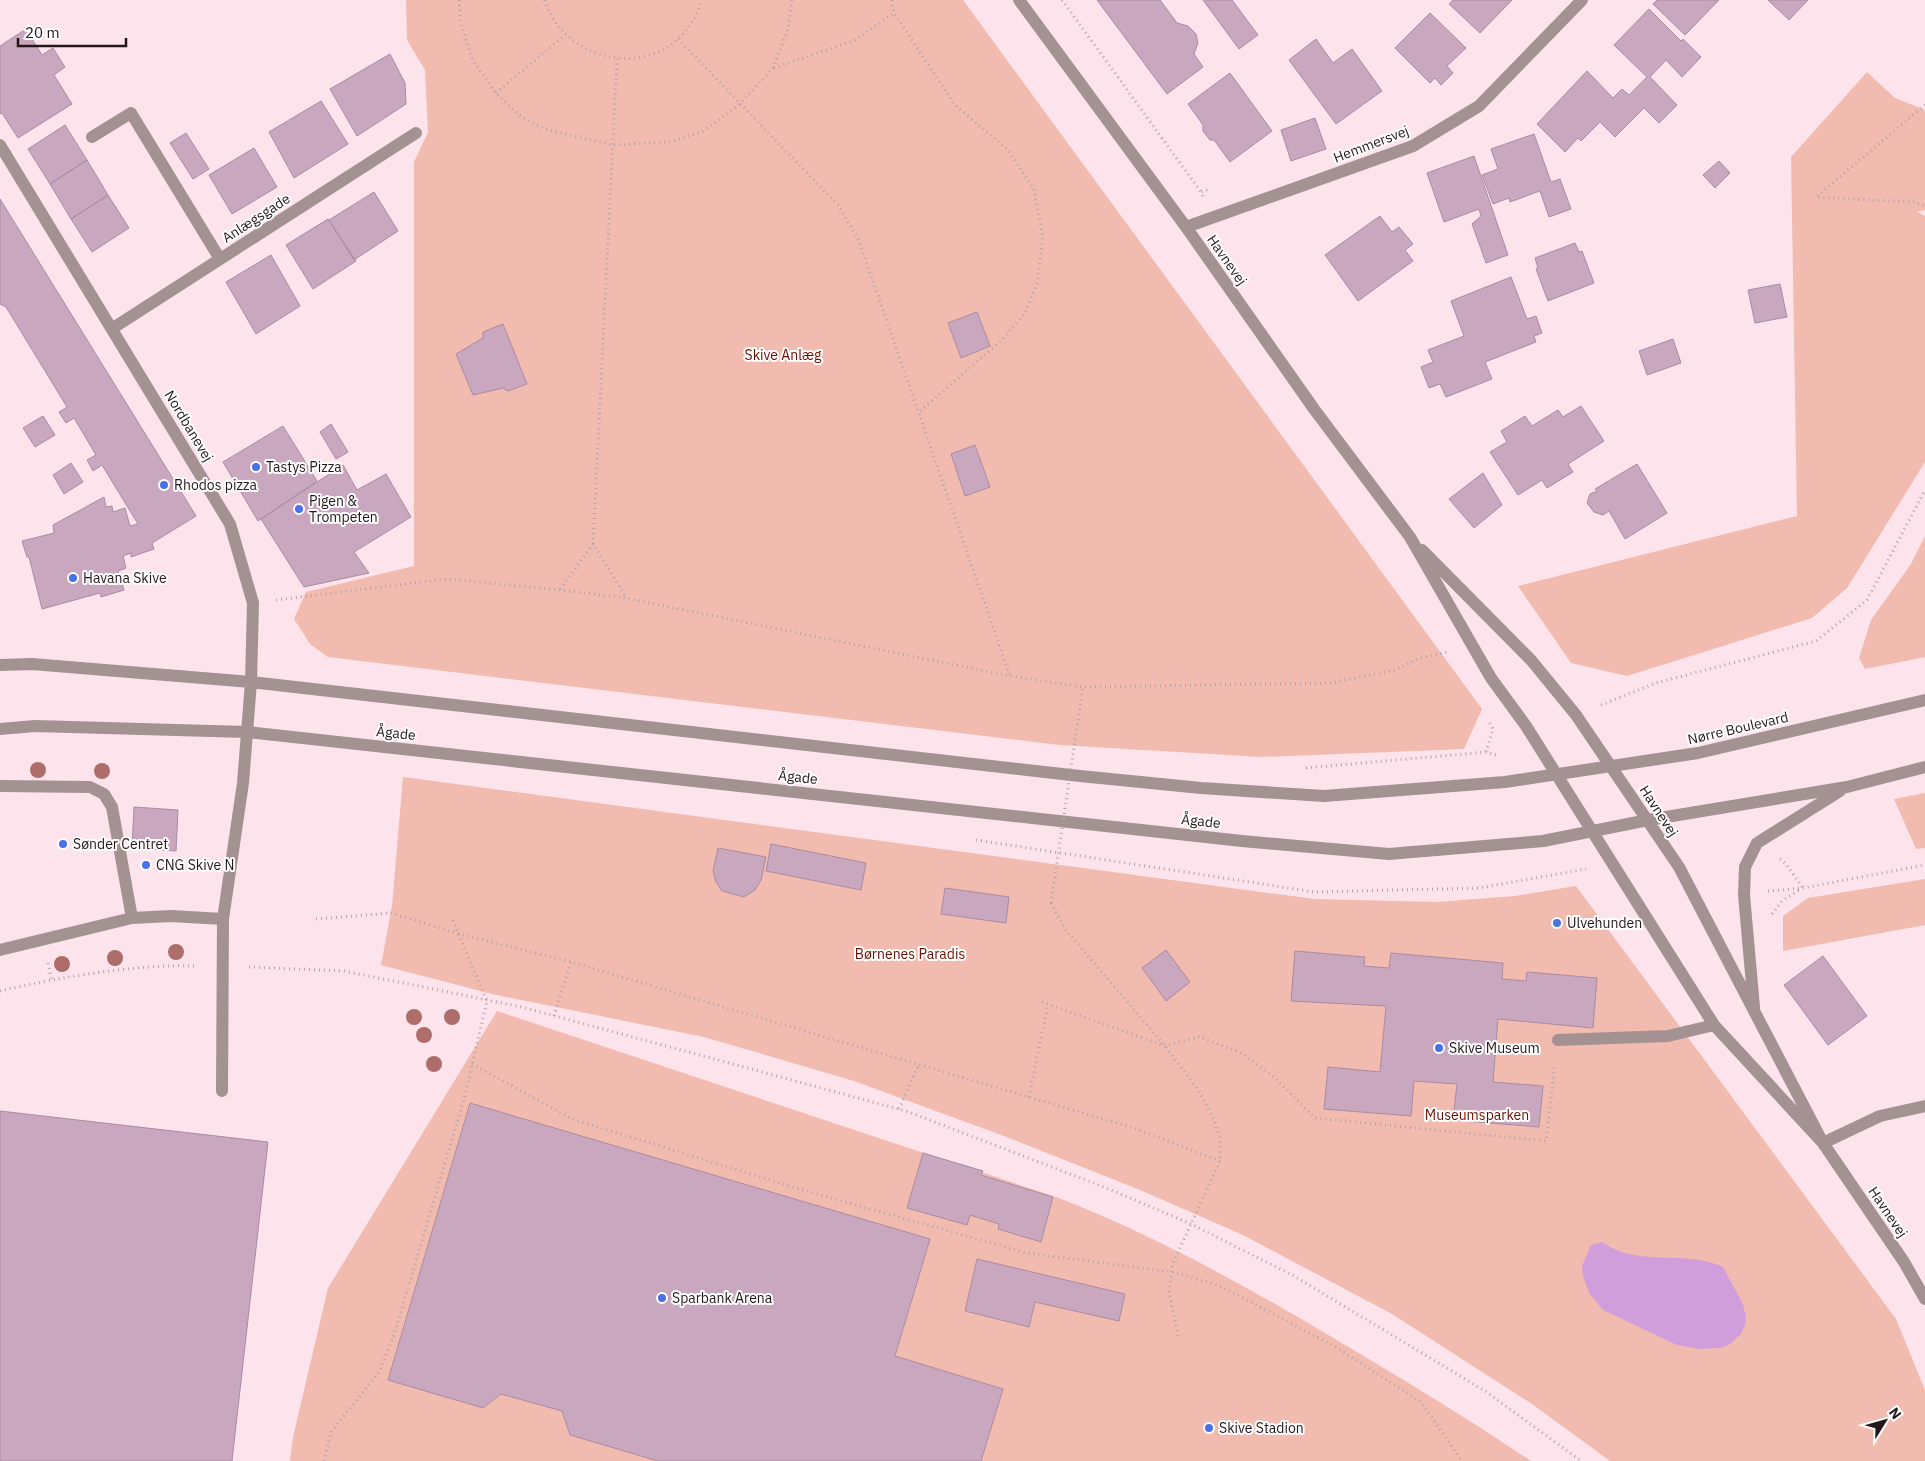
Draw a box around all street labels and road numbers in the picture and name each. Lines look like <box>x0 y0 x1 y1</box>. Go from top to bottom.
street label: Hemmersvej <box>1331 121 1411 167</box>
street label: Anlægsgade <box>219 189 294 247</box>
street label: Havnevej <box>1203 231 1251 289</box>
street label: Nordbanevej <box>161 387 217 465</box>
street label: Nørre Boulevard <box>1686 708 1790 748</box>
street label: Ågade <box>375 721 417 744</box>
street label: Ågade <box>777 765 819 788</box>
street label: Havnevej <box>1636 782 1682 840</box>
street label: Ågade <box>1180 809 1222 832</box>
street label: Havnevej <box>1864 1183 1912 1241</box>

